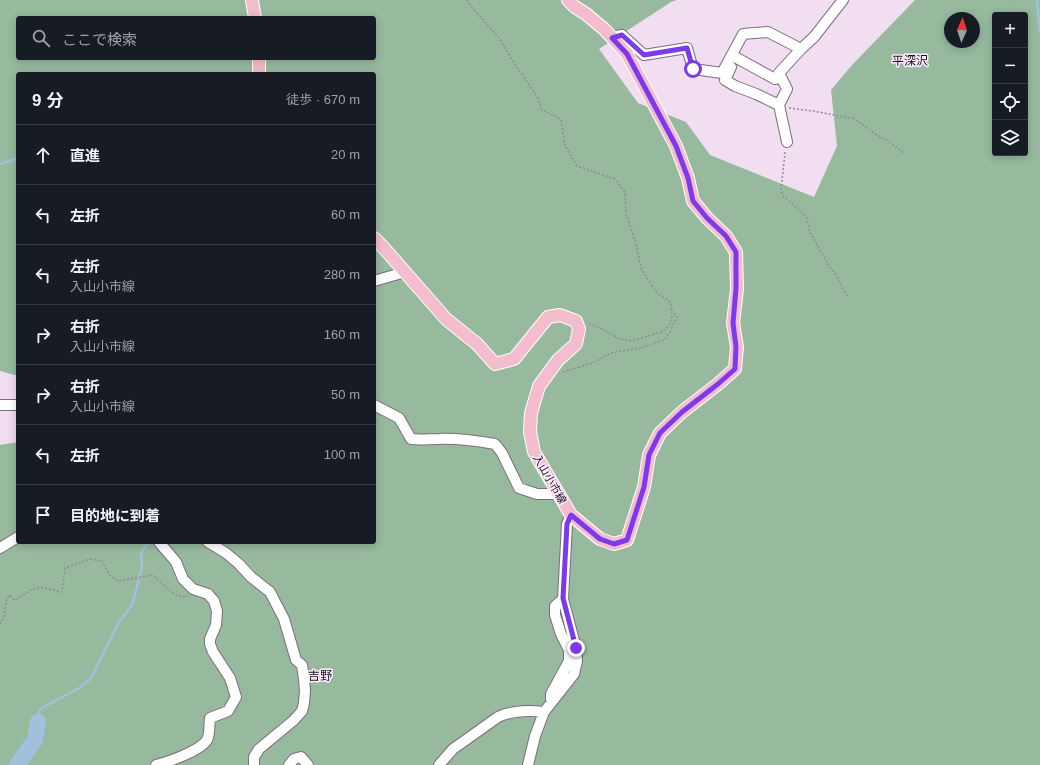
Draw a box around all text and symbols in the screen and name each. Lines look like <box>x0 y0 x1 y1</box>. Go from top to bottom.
north arrow <box>944 12 980 48</box>
map controls <box>992 12 1028 156</box>
button: + <box>992 12 1028 48</box>
search box <box>16 16 376 60</box>
icon: search <box>30 27 52 49</box>
text: ここで検索 <box>62 31 137 48</box>
button: − <box>992 48 1028 84</box>
district label: 平深沢 <box>892 54 928 68</box>
route start <box>684 60 702 78</box>
button: locate <box>992 84 1028 120</box>
text: 9 分 <box>32 91 63 110</box>
text: 徒歩 · 670 m <box>286 92 360 107</box>
button: layers <box>992 120 1028 156</box>
icon: ahead <box>32 144 54 166</box>
text: 直進 <box>70 147 100 164</box>
text: 20 m <box>331 147 360 162</box>
icon: left <box>32 204 54 226</box>
text: 左折 <box>70 207 100 224</box>
text: 60 m <box>331 207 360 222</box>
text: 左折 <box>70 258 100 275</box>
icon: left <box>32 264 54 286</box>
text: 280 m <box>324 267 360 282</box>
text: 入山小市線 <box>70 279 135 294</box>
text: 右折 <box>70 318 100 335</box>
icon: right <box>32 324 54 346</box>
text: 160 m <box>324 327 360 342</box>
text: 入山小市線 <box>70 339 135 354</box>
text: 右折 <box>70 378 100 395</box>
icon: right <box>32 384 54 406</box>
text: 50 m <box>331 387 360 402</box>
text: 入山小市線 <box>70 399 135 414</box>
icon: left <box>32 444 54 466</box>
text: 左折 <box>70 447 100 464</box>
text: 100 m <box>324 447 360 462</box>
street label: 入山小市線 <box>531 452 569 506</box>
icon: arrive <box>32 504 54 526</box>
text: 目的地に到着 <box>70 507 160 524</box>
route end <box>567 639 585 657</box>
district label: 吉野 <box>308 669 332 683</box>

